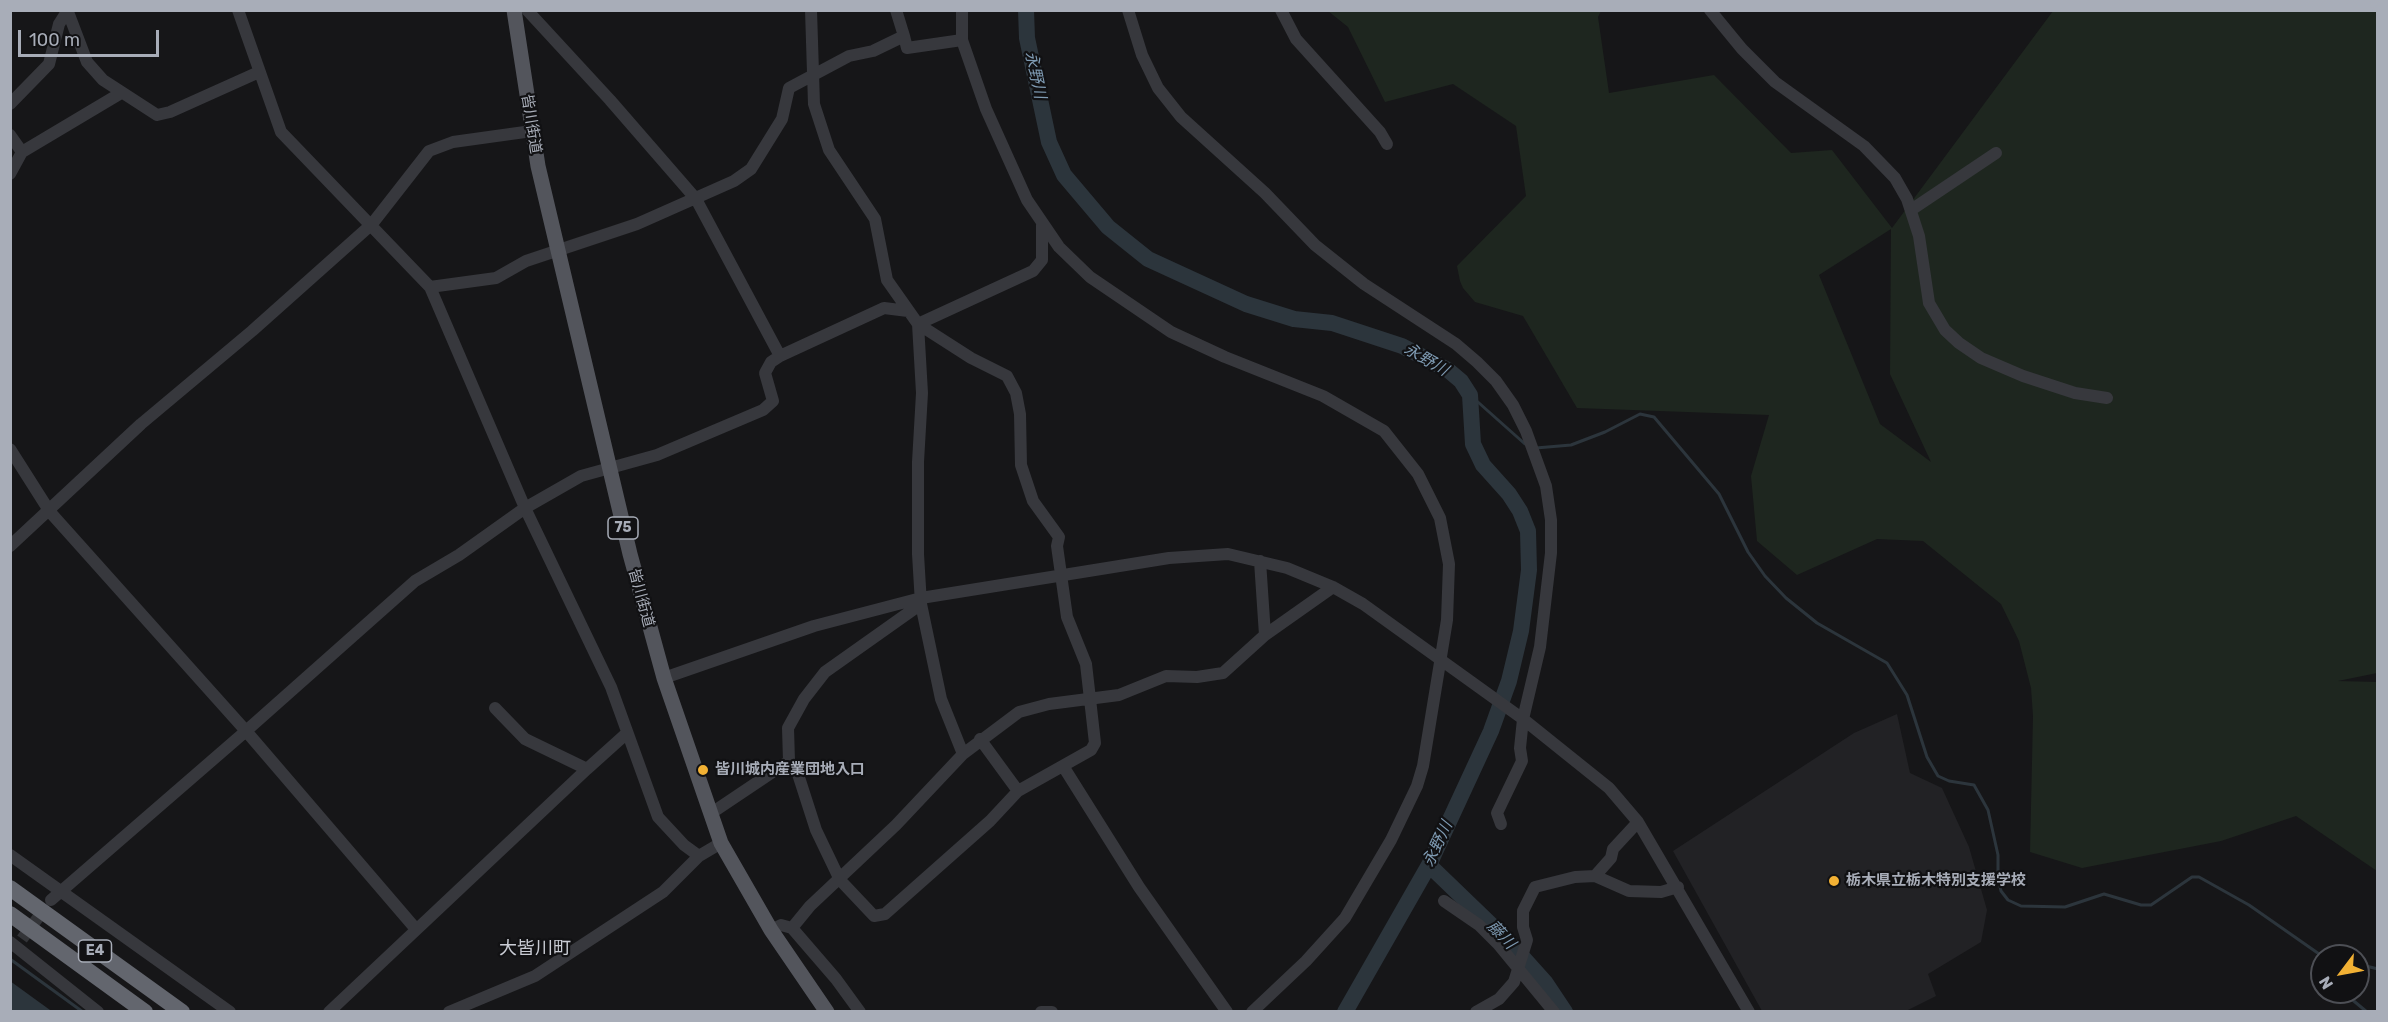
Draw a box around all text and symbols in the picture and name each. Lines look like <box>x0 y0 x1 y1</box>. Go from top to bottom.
scale bar <box>21 18 162 56</box>
text: 100 m <box>29 29 80 51</box>
water label: 永野川 <box>1021 50 1049 100</box>
street label: 皆川街道 <box>517 93 545 155</box>
water label: 永野川 <box>1400 340 1452 380</box>
road number: 75 <box>608 517 638 539</box>
street label: 皆川街道 <box>625 567 657 629</box>
place label: 皆川城内産業団地入口 <box>715 761 865 779</box>
marker: 皆川城内産業団地入口 <box>696 763 710 777</box>
water label: 永野川 <box>1419 818 1457 870</box>
place label: 栃木県立栃木特別支援学校 <box>1846 872 2026 890</box>
marker: 栃木県立栃木特別支援学校 <box>1827 874 1841 888</box>
water label: 藤川 <box>1483 917 1519 953</box>
district label: 大皆川町 <box>499 938 571 960</box>
road number: E4 <box>78 940 112 962</box>
north arrow <box>2310 944 2370 1004</box>
text: N <box>2315 973 2337 993</box>

